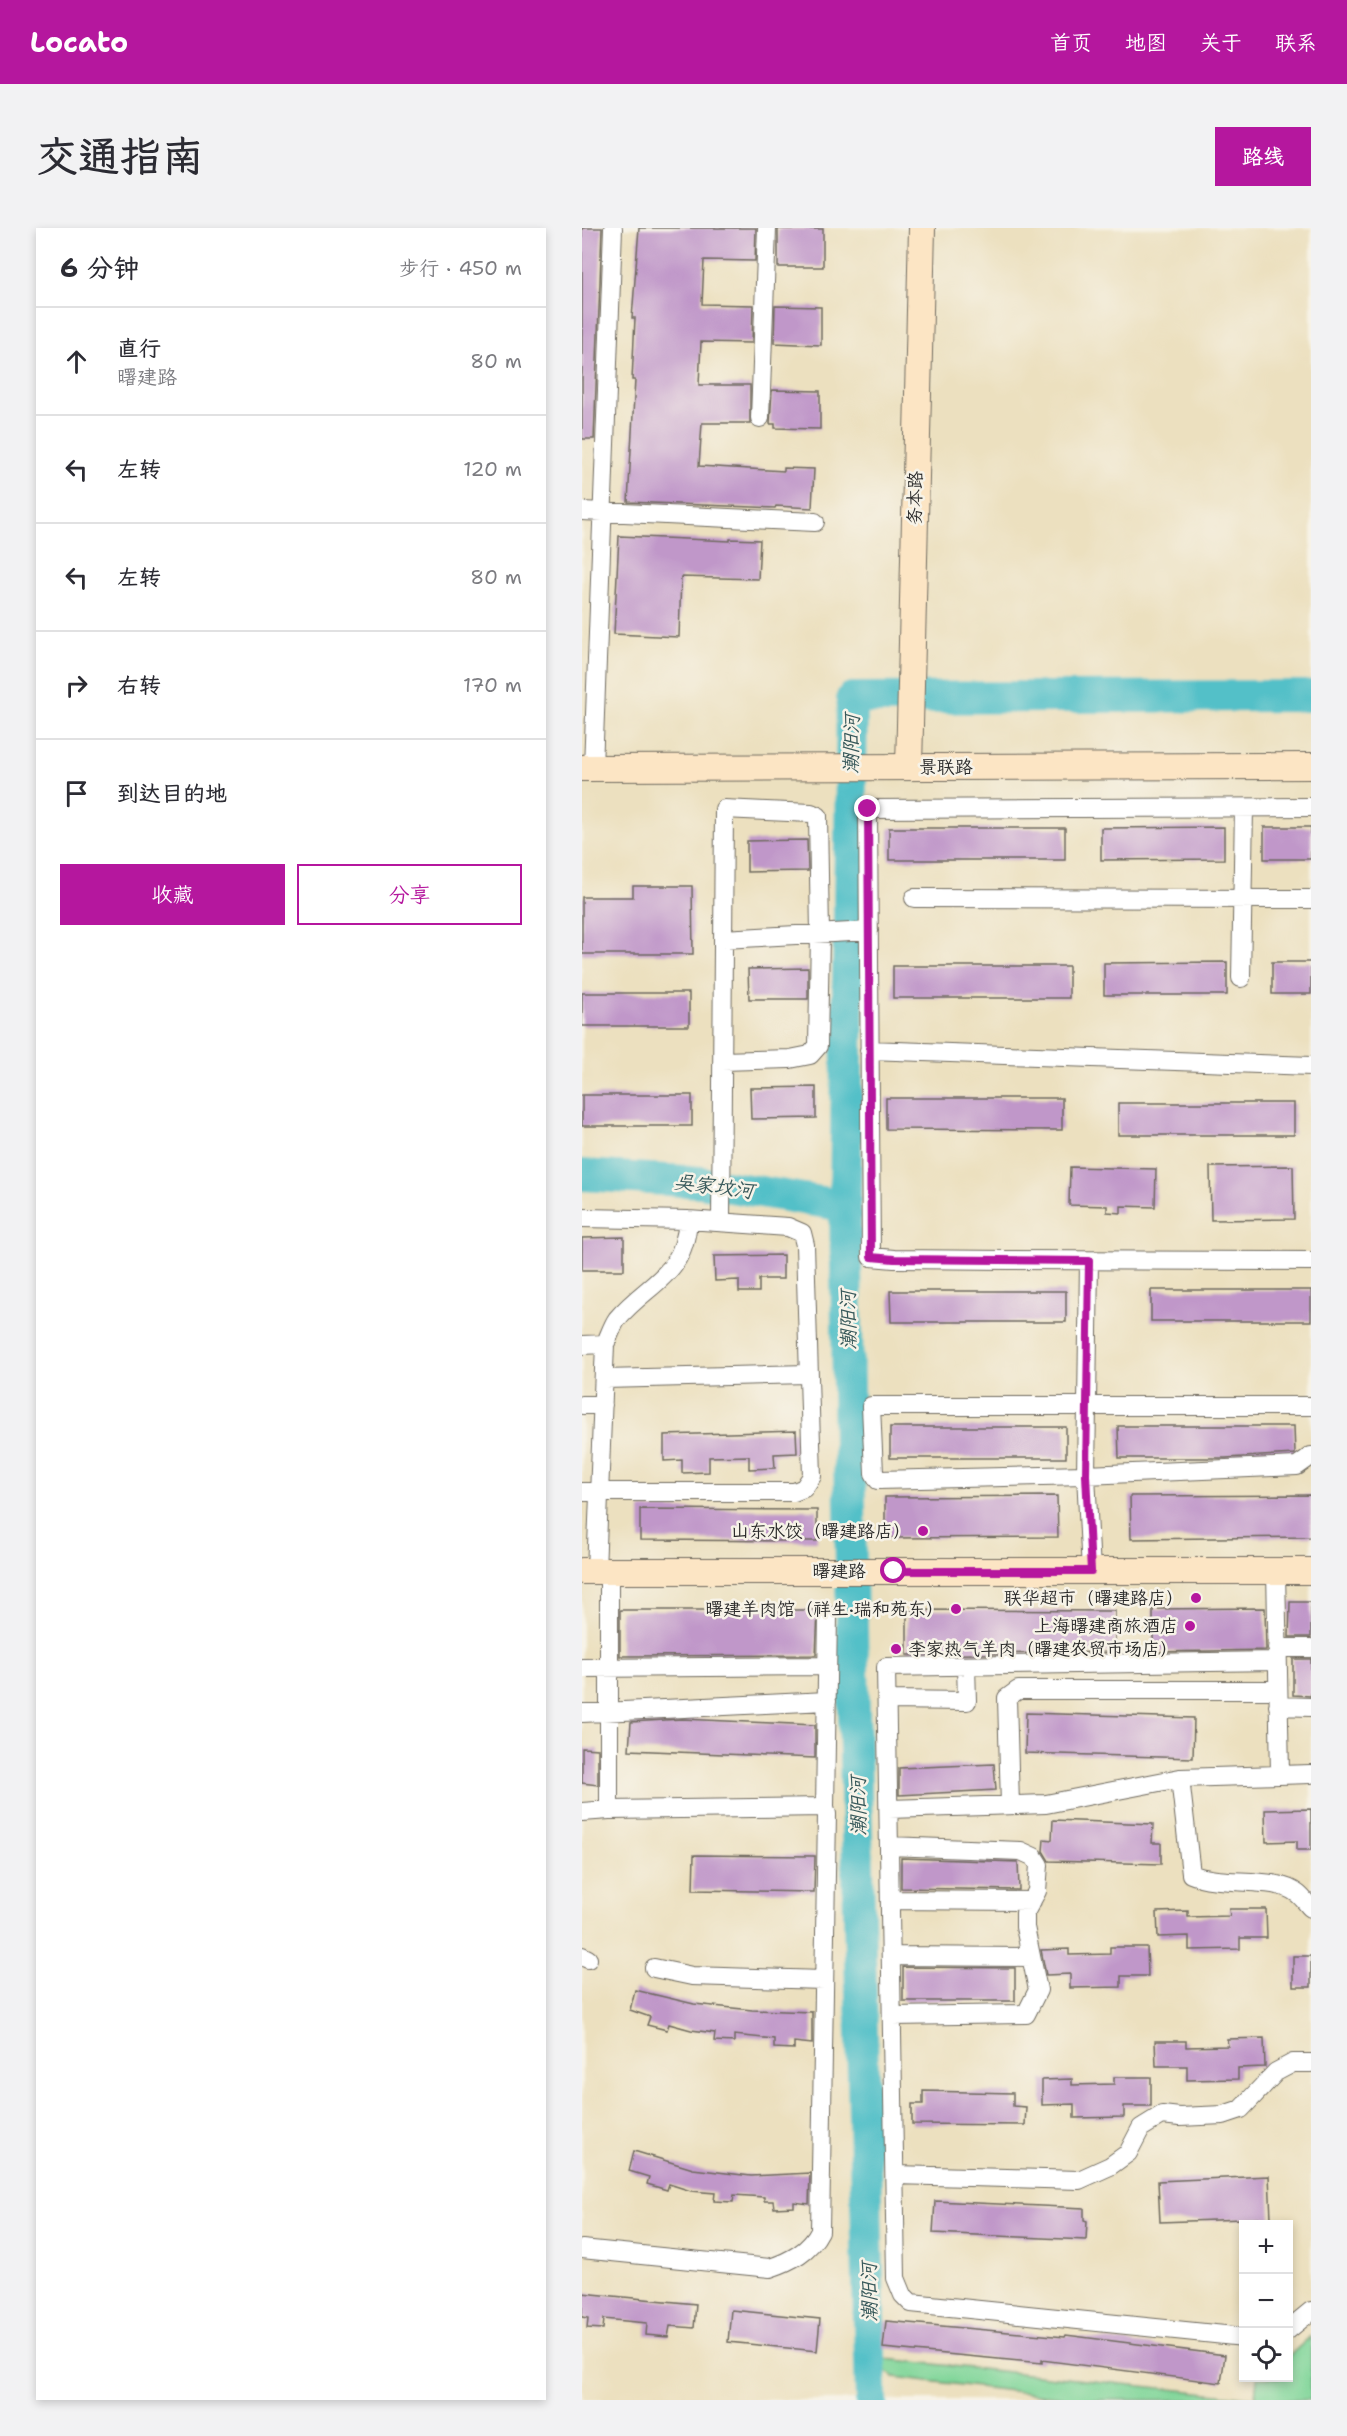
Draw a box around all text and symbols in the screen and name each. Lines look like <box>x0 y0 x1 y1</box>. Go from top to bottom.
text: Locato <box>30 23 128 61</box>
text: 首页 <box>1050 29 1092 57</box>
text: 地图 <box>1125 29 1167 57</box>
text: 关于 <box>1200 29 1242 57</box>
text: 联系 <box>1275 29 1317 57</box>
button: 路线 <box>1215 127 1311 186</box>
text: 交通指南 <box>36 128 204 184</box>
text: 6 分钟 <box>60 250 139 285</box>
text: 步行 · 450 m <box>399 255 522 281</box>
text: 直行 <box>117 334 161 363</box>
icon: ahead <box>60 345 93 378</box>
text: 80 m <box>470 348 522 374</box>
text: 曙建路 <box>117 364 177 390</box>
icon: left <box>60 453 93 486</box>
text: 左转 <box>117 455 161 484</box>
text: 120 m <box>463 456 522 482</box>
street label: 务本路 <box>903 471 927 525</box>
icon: left <box>60 561 93 594</box>
text: 左转 <box>117 563 161 592</box>
text: 80 m <box>470 564 522 590</box>
icon: right <box>60 669 93 702</box>
text: 右转 <box>117 671 161 700</box>
text: 170 m <box>463 672 522 698</box>
water label: 潮阳河 <box>837 711 865 774</box>
street label: 景联路 <box>919 755 973 779</box>
icon: arrive <box>60 777 93 810</box>
text: 到达目的地 <box>117 779 227 808</box>
route end <box>854 795 880 821</box>
button: 收藏 <box>60 864 285 925</box>
button: 分享 <box>297 864 522 925</box>
water label: 吴家坟河 <box>673 1168 758 1204</box>
water label: 潮阳河 <box>834 1287 862 1350</box>
place label: 山东水饺（曙建路店） <box>731 1519 911 1543</box>
marker: 山东水饺（曙建路店） <box>916 1524 930 1538</box>
route start <box>880 1557 906 1583</box>
street label: 曙建路 <box>812 1559 866 1583</box>
place label: 联华超市（曙建路店） <box>1004 1586 1184 1610</box>
marker: 联华超市（曙建路店） <box>1189 1591 1203 1605</box>
place label: 曙建羊肉馆（祥生·瑞和苑东） <box>705 1597 944 1621</box>
marker: 曙建羊肉馆（祥生·瑞和苑东） <box>949 1602 963 1616</box>
place label: 上海曙建商旅酒店 <box>1034 1614 1178 1638</box>
marker: 上海曙建商旅酒店 <box>1183 1619 1197 1633</box>
place label: 李家热气羊肉（曙建农贸市场店） <box>908 1637 1178 1661</box>
marker: 李家热气羊肉（曙建农贸市场店） <box>889 1642 903 1656</box>
water label: 潮阳河 <box>844 1773 872 1836</box>
map controls <box>1239 2220 1293 2382</box>
button: + <box>1239 2220 1293 2274</box>
water label: 潮阳河 <box>855 2259 883 2322</box>
button: − <box>1239 2274 1293 2328</box>
button: locate <box>1239 2328 1293 2382</box>

